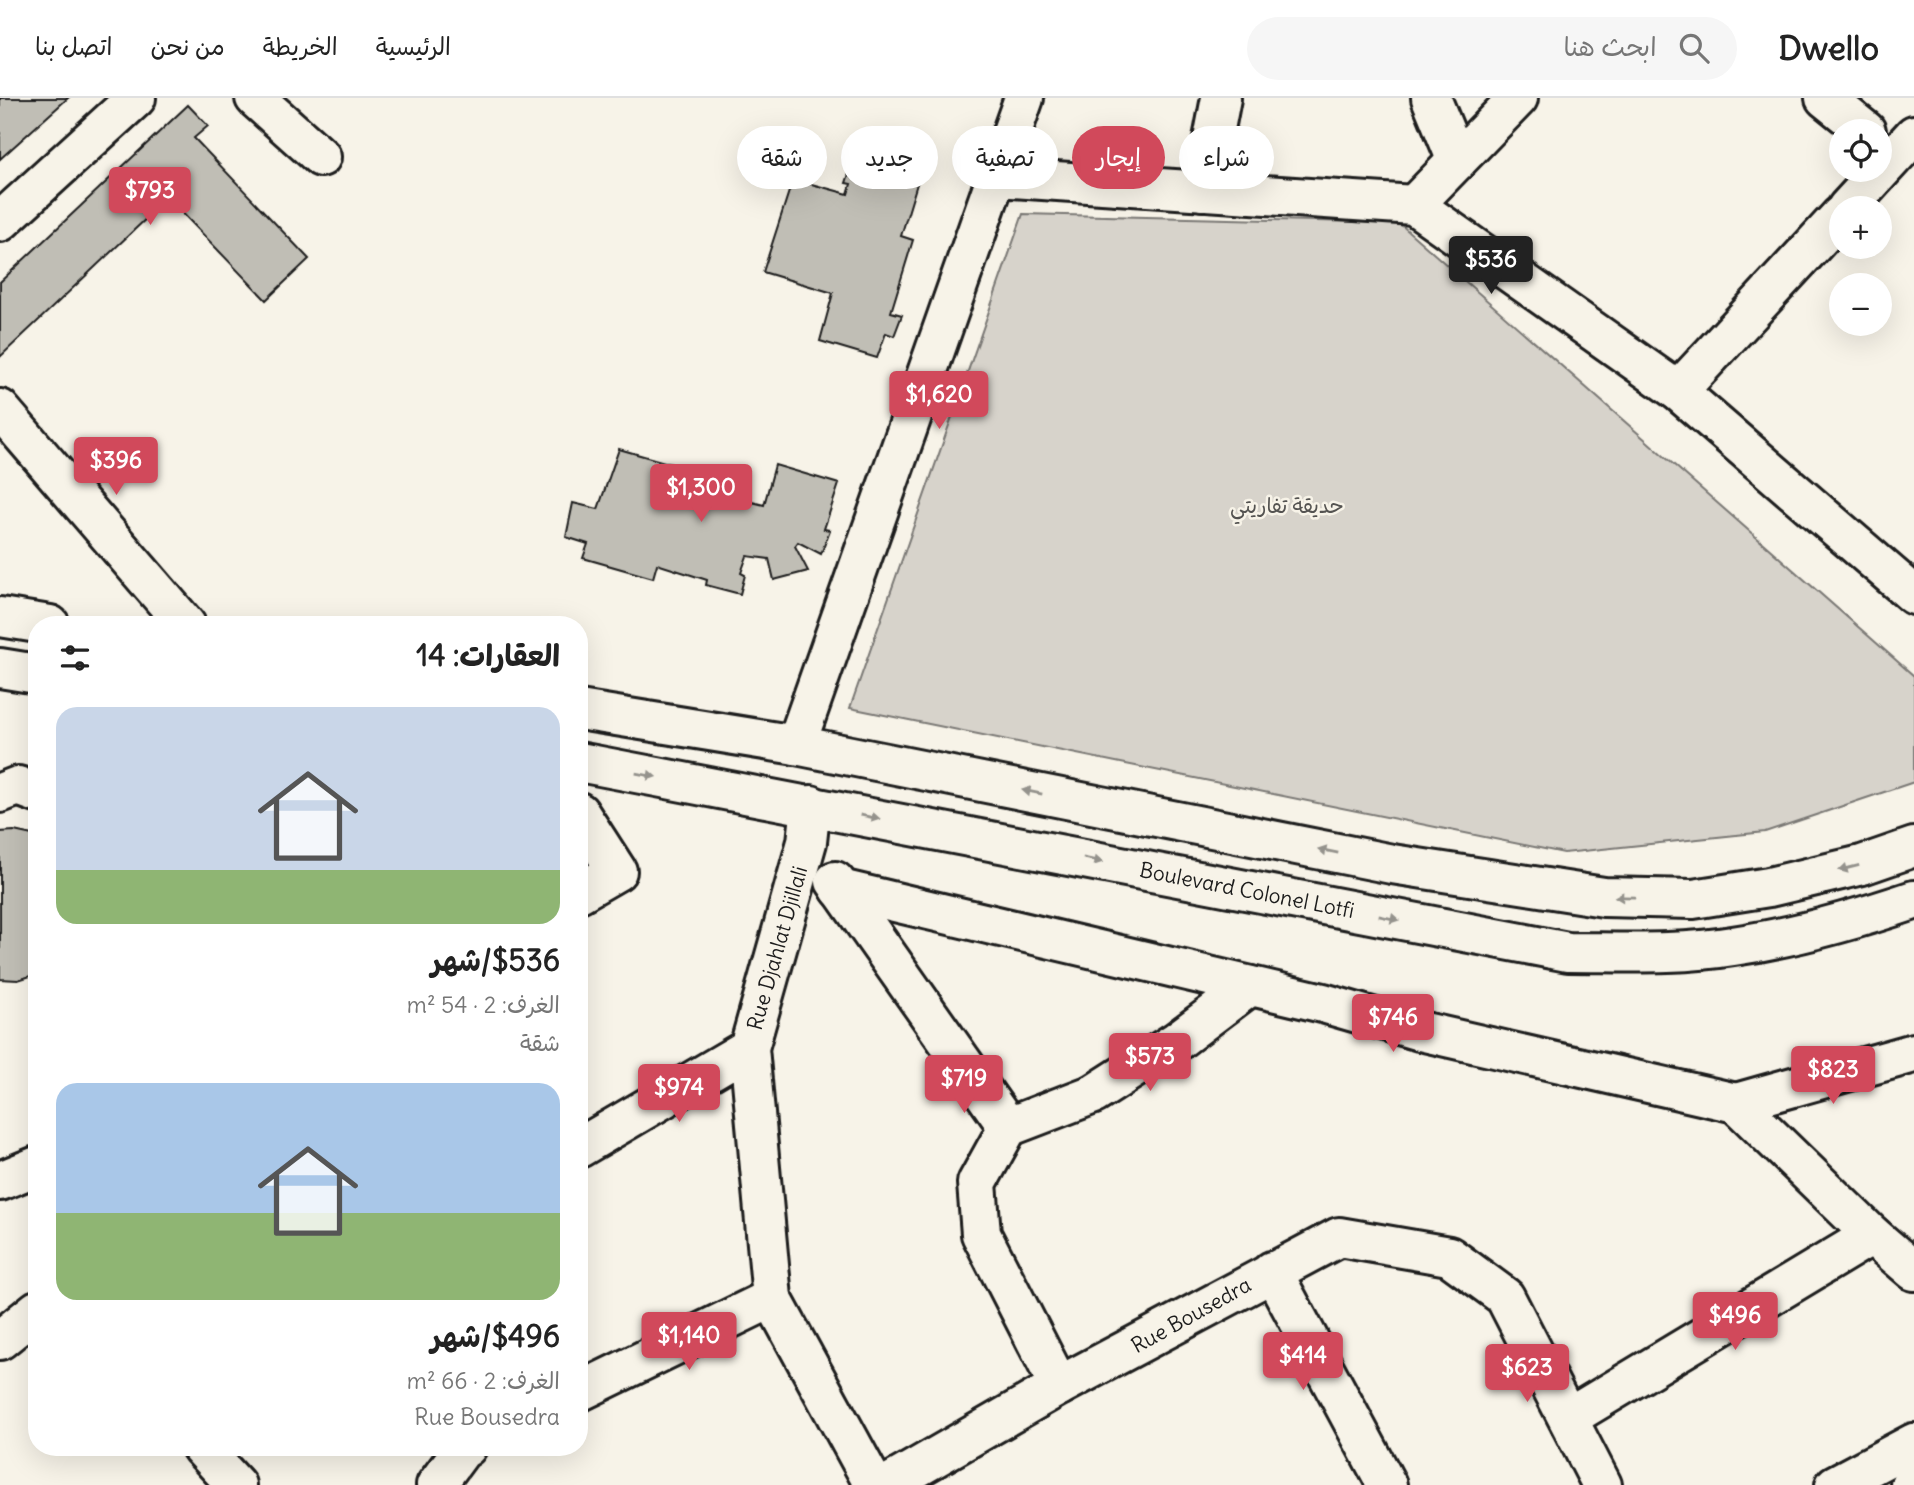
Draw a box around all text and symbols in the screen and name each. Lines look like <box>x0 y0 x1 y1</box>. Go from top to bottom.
search box <box>1247 17 1737 80</box>
text: Dwello <box>1779 27 1879 69</box>
icon: search <box>1675 29 1713 67</box>
text: ابحث هنا <box>1563 30 1657 63</box>
text: اتصل بنا <box>35 31 113 61</box>
text: من نحن <box>151 31 225 61</box>
text: الخريطة <box>263 31 338 61</box>
text: الرئيسية <box>376 31 451 61</box>
map controls <box>1829 119 1892 336</box>
button: locate <box>1829 119 1892 182</box>
chip: شقة <box>737 126 827 189</box>
chip: جديد <box>841 126 938 189</box>
chip: تصفية <box>952 126 1058 189</box>
chip: إيجار <box>1072 126 1165 189</box>
chip: شراء <box>1179 126 1274 189</box>
pin: $793 <box>109 167 191 227</box>
text: $793 <box>125 175 175 204</box>
button: + <box>1829 196 1892 259</box>
pin: $536 <box>1450 236 1532 296</box>
text: $536 <box>1465 244 1517 273</box>
button: − <box>1829 273 1892 336</box>
pin: $1,620 <box>882 372 996 431</box>
text: $1,620 <box>905 379 973 408</box>
pin: $396 <box>75 438 157 497</box>
text: $396 <box>90 445 142 474</box>
pin: $1,300 <box>644 464 758 524</box>
text: $1,300 <box>666 472 736 501</box>
park label: حديقة تفاريتي <box>1230 492 1344 525</box>
text: العقارات: 14 <box>416 636 560 674</box>
icon: filters <box>56 639 94 677</box>
icon: home <box>245 753 371 879</box>
one-way arrow <box>635 769 657 780</box>
one-way arrow <box>1021 786 1043 797</box>
one-way arrow <box>859 811 881 822</box>
one-way arrow <box>1317 845 1339 856</box>
one-way arrow <box>1082 855 1104 866</box>
street label: Boulevard Colonel Lotfi <box>1137 856 1357 924</box>
street label: Rue Djahlat Djillali <box>741 863 813 1033</box>
one-way arrow <box>1838 863 1860 874</box>
one-way arrow <box>1613 891 1635 903</box>
one-way arrow <box>1378 913 1400 924</box>
text: $536/شهر <box>431 941 560 979</box>
text: الغرف: 2 · 54 m² <box>407 990 560 1019</box>
pin: $746 <box>1352 995 1434 1054</box>
text: $746 <box>1368 1002 1418 1031</box>
text: شقة <box>520 1028 560 1057</box>
pin: $573 <box>1109 1034 1191 1093</box>
text: $573 <box>1125 1041 1175 1070</box>
pin: $823 <box>1792 1046 1874 1106</box>
text: $823 <box>1807 1054 1859 1083</box>
pin: $719 <box>923 1056 1005 1115</box>
text: $719 <box>941 1063 987 1092</box>
pin: $974 <box>638 1065 720 1124</box>
text: $974 <box>654 1072 704 1101</box>
icon: home <box>245 1128 371 1254</box>
street label: Rue Bousedra <box>1126 1271 1256 1359</box>
pin: $496 <box>1694 1292 1776 1352</box>
text: $496 <box>1709 1300 1761 1329</box>
pin: $1,140 <box>632 1312 746 1372</box>
text: $496/شهر <box>431 1317 560 1355</box>
text: $1,140 <box>658 1320 720 1349</box>
pin: $414 <box>1262 1332 1344 1392</box>
text: $414 <box>1279 1340 1327 1369</box>
pin: $623 <box>1486 1344 1568 1404</box>
text: $623 <box>1501 1352 1553 1381</box>
text: الغرف: 2 · 66 m² <box>407 1366 560 1395</box>
text: Rue Bousedra <box>414 1402 560 1431</box>

